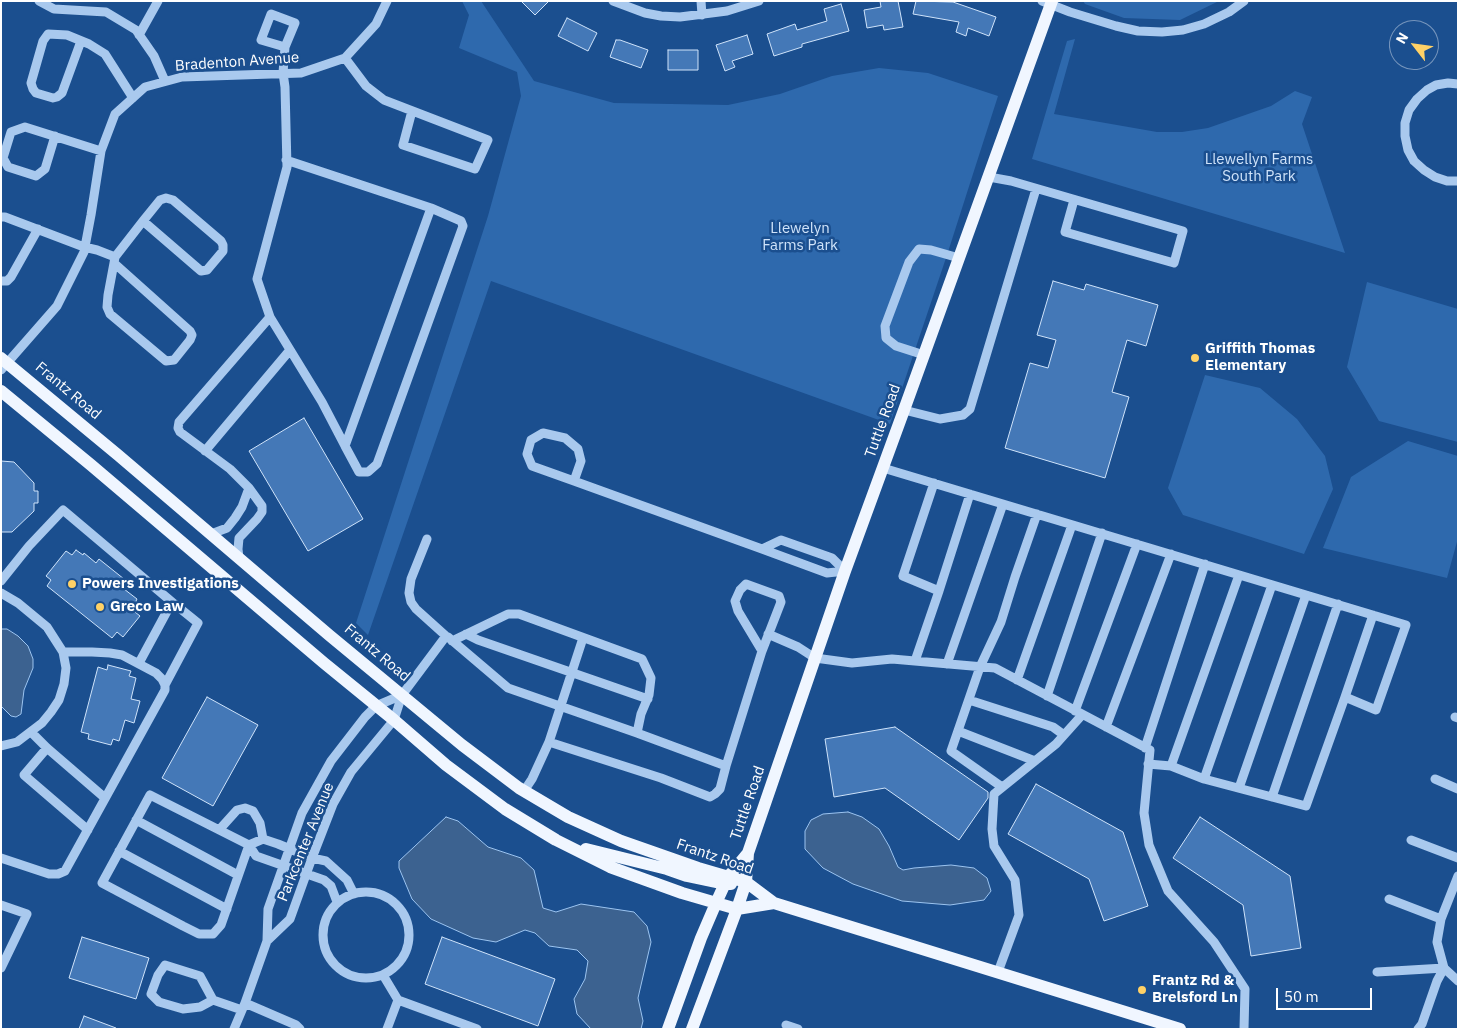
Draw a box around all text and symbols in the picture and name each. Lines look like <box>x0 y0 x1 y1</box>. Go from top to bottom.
north arrow <box>1389 20 1439 70</box>
text: N <box>1392 29 1412 47</box>
street label: Bradenton Avenue <box>174 49 300 75</box>
park label: Llewellyn Farms South Park <box>1205 151 1313 186</box>
park label: Llewelyn Farms Park <box>762 220 838 255</box>
place label: Griffith Thomas Elementary <box>1205 340 1315 375</box>
marker: Griffith Thomas Elementary <box>1189 352 1201 364</box>
street label: Frantz Road <box>31 358 105 424</box>
street label: Tuttle Road <box>861 382 905 460</box>
place label: Powers Investigations <box>82 575 239 593</box>
marker: Powers Investigations <box>66 578 78 590</box>
place label: Greco Law <box>110 598 184 616</box>
marker: Greco Law <box>94 601 106 613</box>
street label: Frantz Road <box>340 620 414 686</box>
street label: Tuttle Road <box>727 764 769 842</box>
street label: Parkcenter Avenue <box>274 780 338 904</box>
street label: Frantz Road <box>674 835 756 879</box>
place label: Frantz Rd & Brelsford Ln <box>1152 972 1238 1007</box>
scale bar <box>1279 978 1375 1010</box>
marker: Frantz Rd & Brelsford Ln <box>1136 984 1148 996</box>
text: 50 m <box>1284 987 1319 1006</box>

